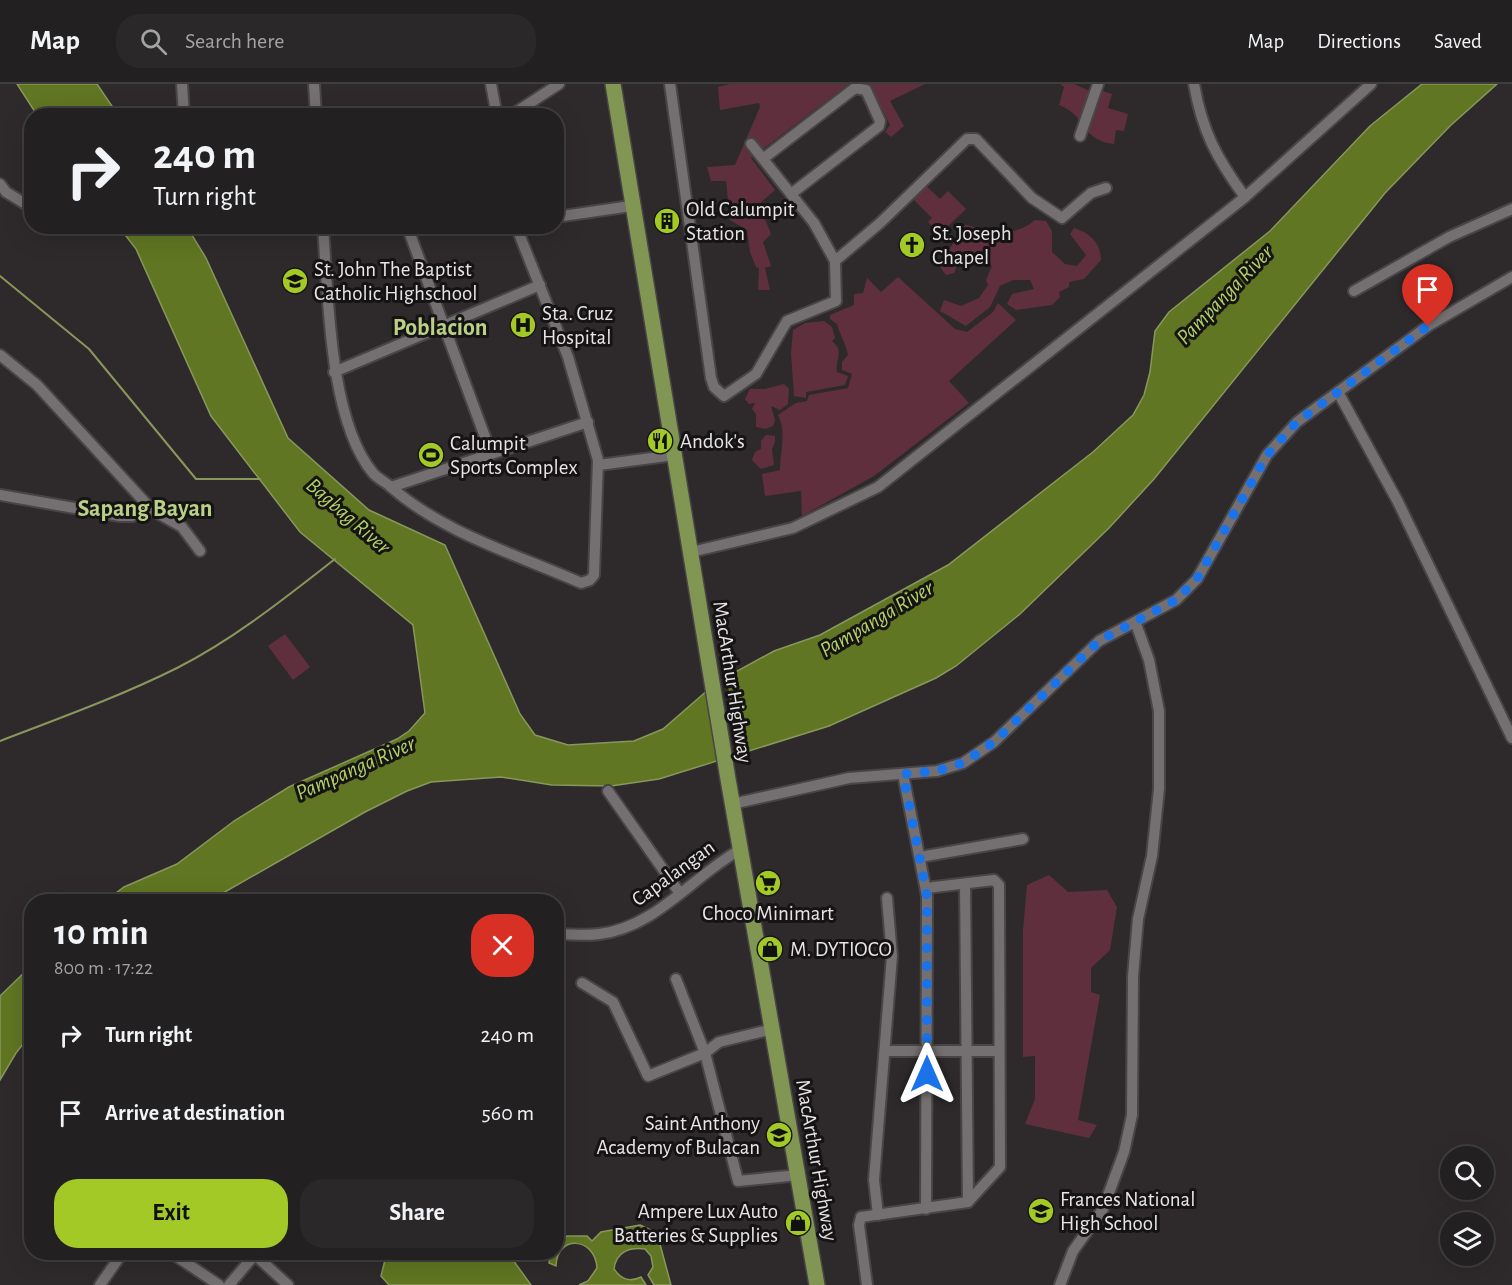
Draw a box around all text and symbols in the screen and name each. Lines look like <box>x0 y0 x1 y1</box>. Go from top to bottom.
search box <box>116 14 536 68</box>
icon: search <box>137 25 170 58</box>
text: Map <box>30 27 80 55</box>
text: Search here <box>185 30 284 52</box>
text: Map <box>1248 31 1284 52</box>
text: Directions <box>1317 31 1401 52</box>
text: Saved <box>1434 31 1482 52</box>
icon: right <box>54 132 132 210</box>
text: 240 m <box>153 134 256 176</box>
text: Turn right <box>153 183 256 210</box>
place label: Old Calumpit Station <box>686 199 795 244</box>
building icon: Old Calumpit Station <box>652 206 682 236</box>
place label: St. Joseph Chapel <box>932 223 1012 268</box>
church icon: St. Joseph Chapel <box>897 230 927 260</box>
water label: Pampanga River <box>1172 240 1278 349</box>
place label: St. John The Baptist Catholic Highschool <box>314 259 478 304</box>
pin <box>1402 264 1453 326</box>
school or university icon: St. John The Baptist Catholic Highschool <box>280 266 310 296</box>
icon: arrive <box>1411 273 1444 306</box>
place label: Sta. Cruz Hospital <box>542 303 613 348</box>
hospital icon: Sta. Cruz Hospital <box>508 310 538 340</box>
district label: Poblacion <box>393 316 487 340</box>
restaurant icon: Andok's <box>645 426 675 456</box>
place label: Andok's <box>680 431 745 452</box>
place label: Calumpit Sports Complex <box>450 433 578 478</box>
sports icon: Calumpit Sports Complex <box>416 440 446 470</box>
water label: Bagbag River <box>302 474 395 558</box>
district label: Sapang Bayan <box>77 497 213 521</box>
water label: Pampanga River <box>816 576 938 662</box>
street label: MacArthur Highway <box>709 600 756 765</box>
water label: Pampanga River <box>292 731 420 805</box>
street label: Capalangan <box>628 836 719 910</box>
supermarket icon: Choco Minimart <box>753 868 783 898</box>
place label: Choco Minimart <box>702 903 834 924</box>
button: close <box>471 914 534 977</box>
text: 10 min <box>54 915 149 951</box>
shop icon: M. DYTIOCO <box>755 934 785 964</box>
place label: M. DYTIOCO <box>790 939 892 960</box>
text: 800 m · 17:22 <box>54 958 153 978</box>
icon: right <box>54 1019 87 1052</box>
text: Turn right <box>105 1024 192 1046</box>
text: 240 m <box>481 1024 534 1046</box>
position arrow <box>895 1042 959 1106</box>
street label: MacArthur Highway <box>792 1078 841 1242</box>
icon: arrive <box>54 1097 87 1130</box>
text: Arrive at destination <box>105 1102 285 1124</box>
text: 560 m <box>482 1102 534 1124</box>
place label: Saint Anthony Academy of Bulacan <box>597 1113 760 1158</box>
school or university icon: Saint Anthony Academy of Bulacan <box>764 1120 794 1150</box>
map controls <box>1440 1146 1494 1266</box>
button: search <box>1440 1146 1494 1200</box>
button: Exit <box>54 1179 288 1248</box>
button: Share <box>300 1179 534 1248</box>
place label: Frances National High School <box>1060 1189 1195 1234</box>
school or university icon: Frances National High School <box>1026 1196 1056 1226</box>
place label: Ampere Lux Auto Batteries & Supplies <box>614 1201 778 1246</box>
shop icon: Ampere Lux Auto Batteries & Supplies <box>783 1208 813 1238</box>
button: layers <box>1440 1212 1494 1266</box>

